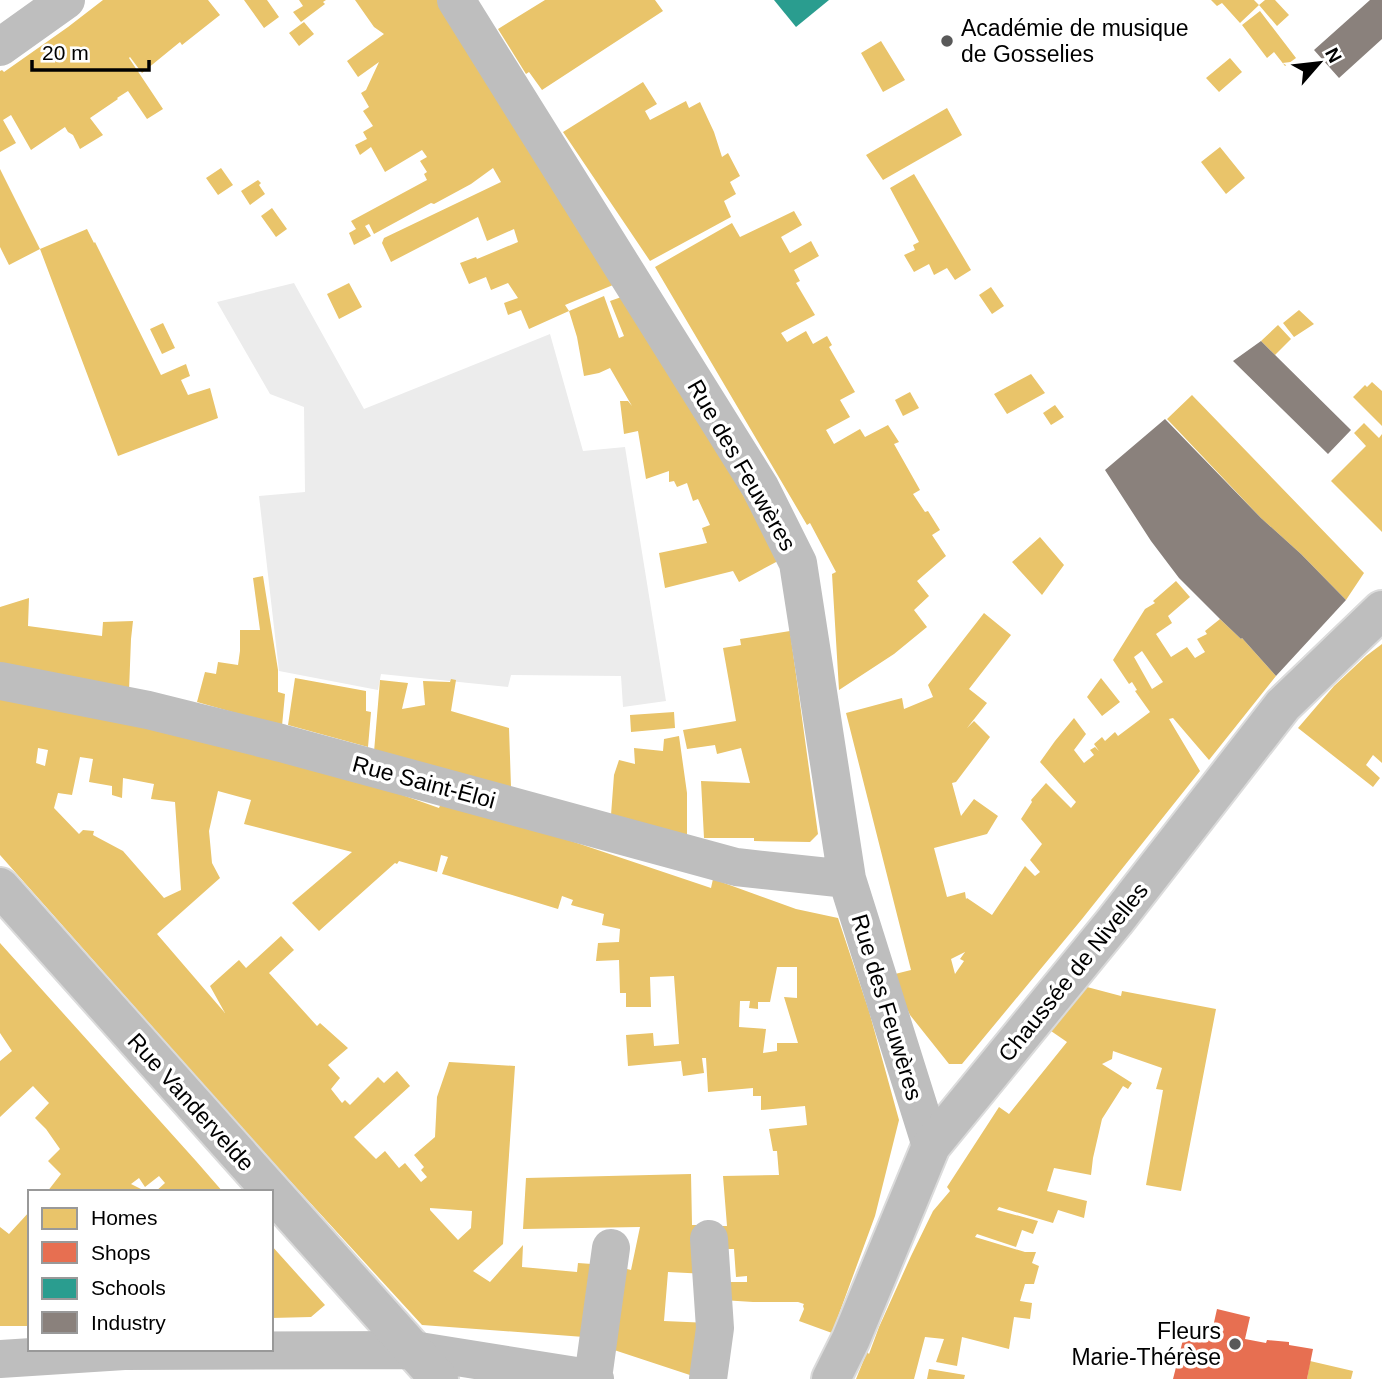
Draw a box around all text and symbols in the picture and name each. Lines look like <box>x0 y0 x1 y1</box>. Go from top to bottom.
place label: Académie de musique de Gosselies <box>961 15 1189 67</box>
scale bar <box>32 28 149 72</box>
north arrow <box>1284 28 1354 98</box>
marker: Académie de musique de Gosselies <box>939 33 955 49</box>
text: 20 m <box>42 41 89 64</box>
text: N <box>1321 44 1346 66</box>
street label: Rue des Feuwères <box>682 375 802 555</box>
street label: Rue Saint-Éloi <box>350 750 498 814</box>
street label: Chaussée de Nivelles <box>993 877 1153 1067</box>
street label: Rue des Feuwères <box>846 911 928 1103</box>
street label: Rue Vandervelde <box>122 1028 260 1176</box>
legend <box>28 1190 273 1351</box>
text: Homes <box>91 1206 158 1229</box>
text: Shops <box>91 1241 151 1264</box>
text: Schools <box>91 1276 166 1299</box>
text: Industry <box>91 1311 166 1334</box>
place label: Fleurs Marie-Thérèse <box>1071 1318 1221 1370</box>
marker: Fleurs Marie-Thérèse <box>1227 1336 1243 1352</box>

